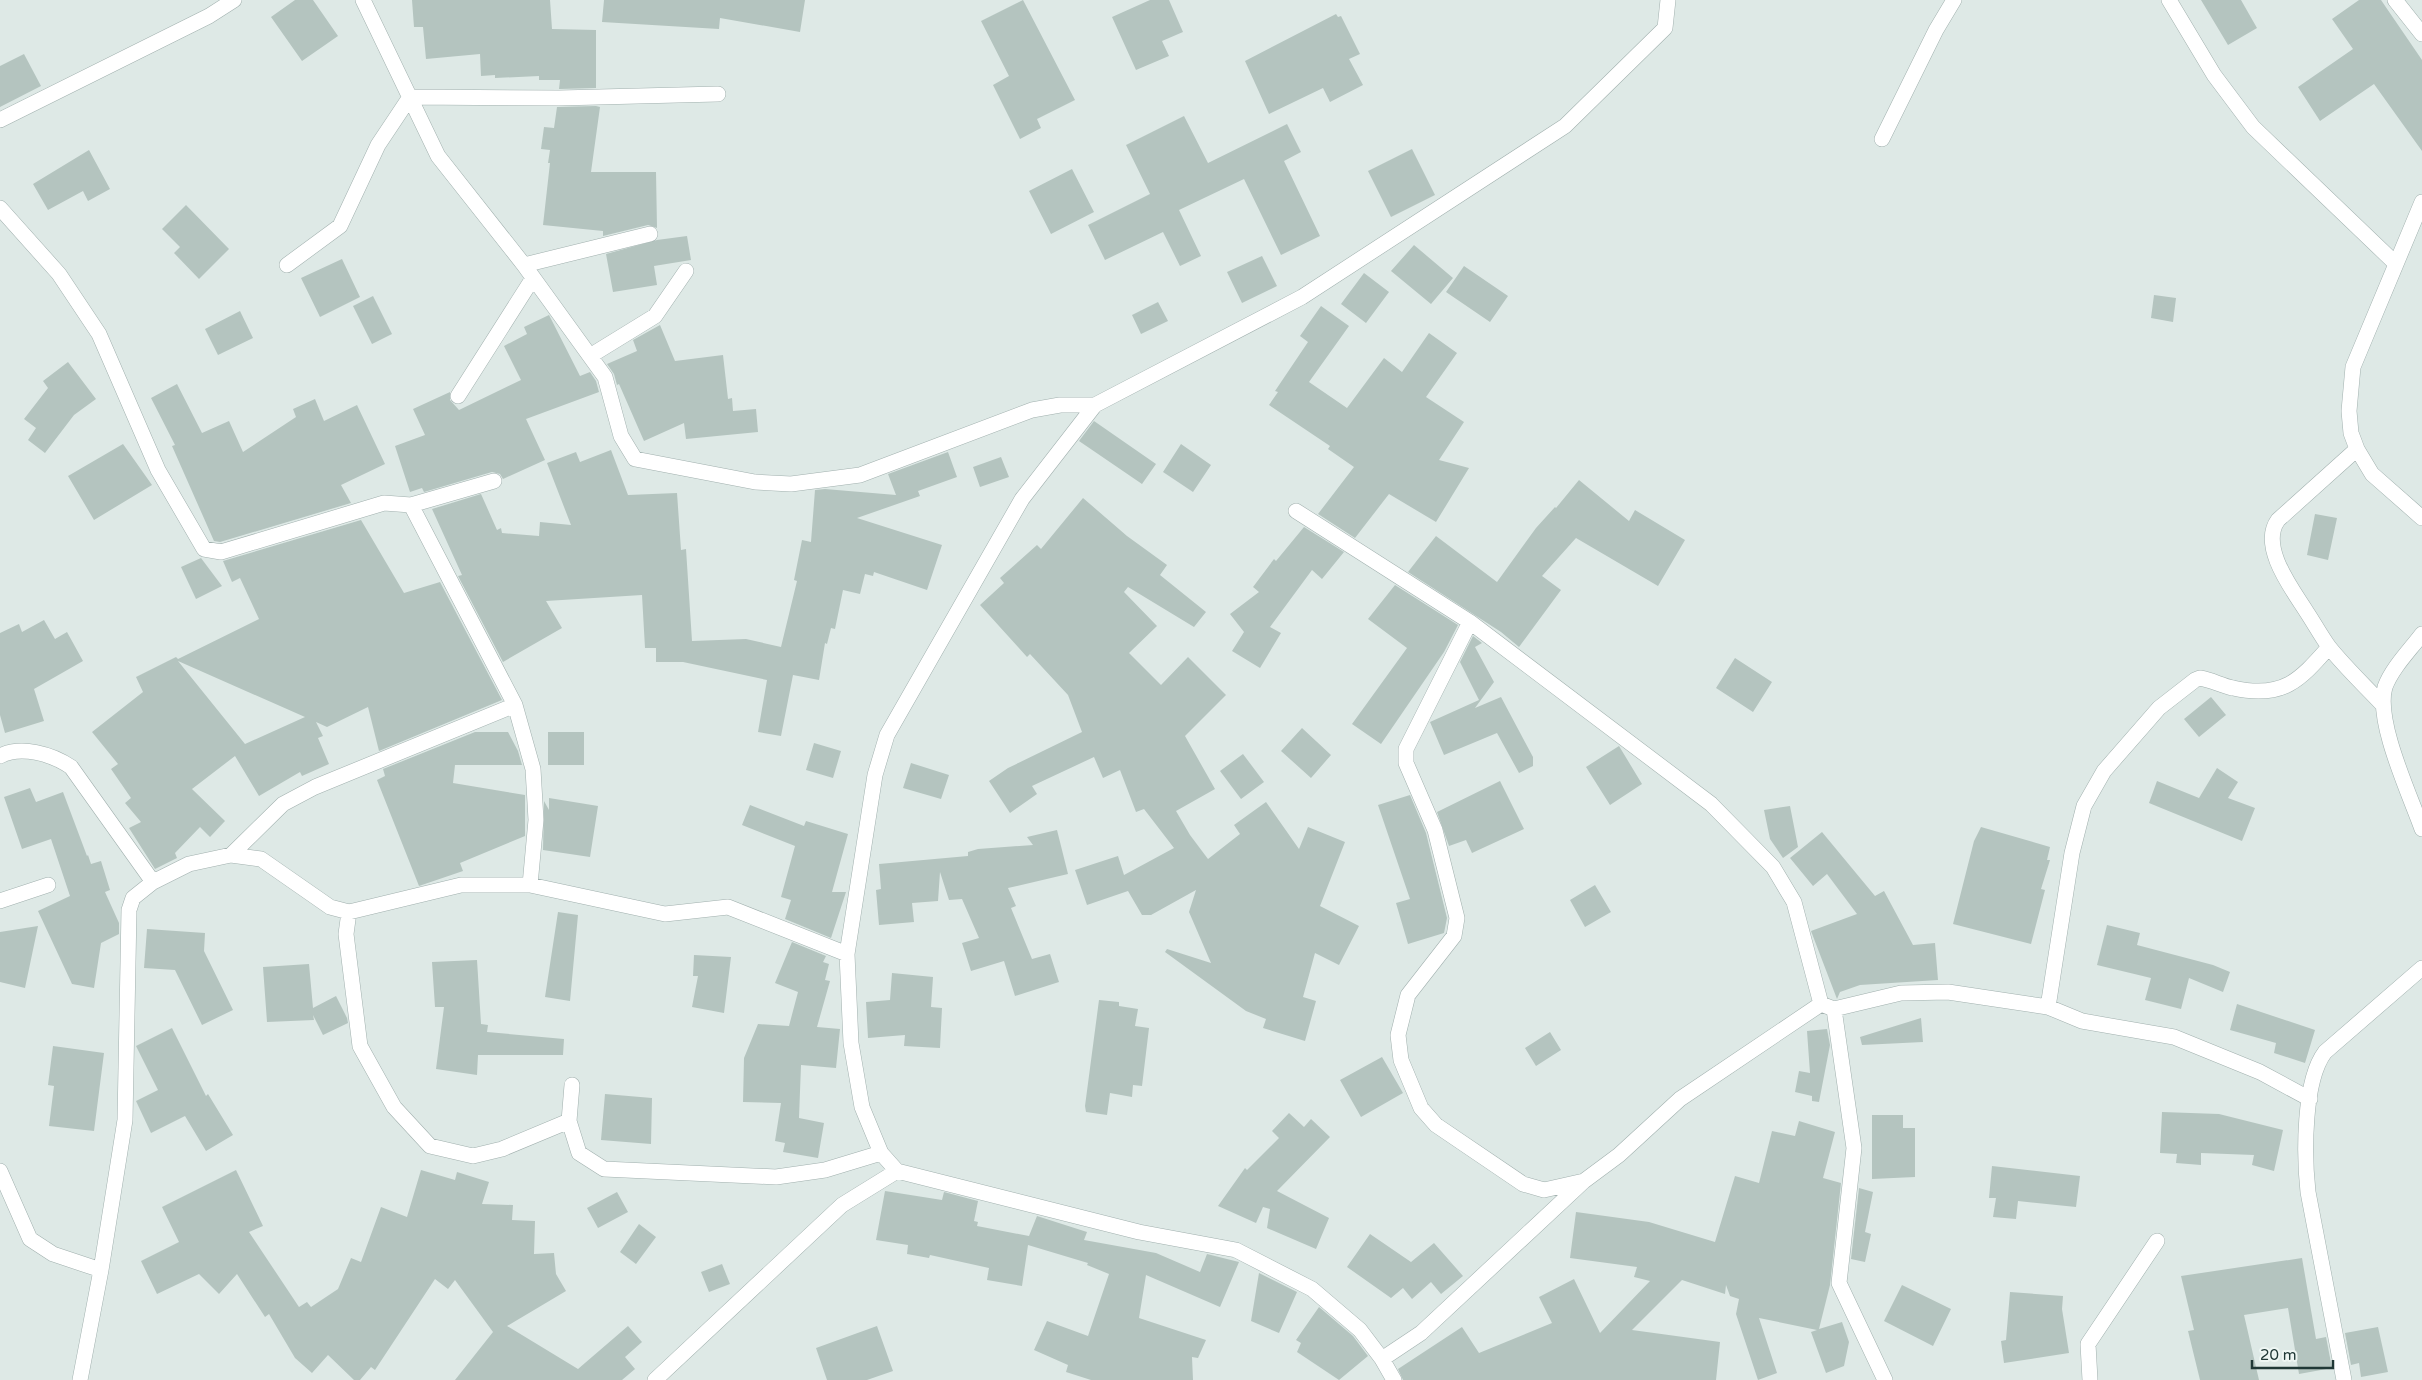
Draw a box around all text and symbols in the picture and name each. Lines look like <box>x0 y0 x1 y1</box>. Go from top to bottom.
scale bar <box>2252 1338 2333 1370</box>
text: 20 m <box>2260 1346 2297 1364</box>

